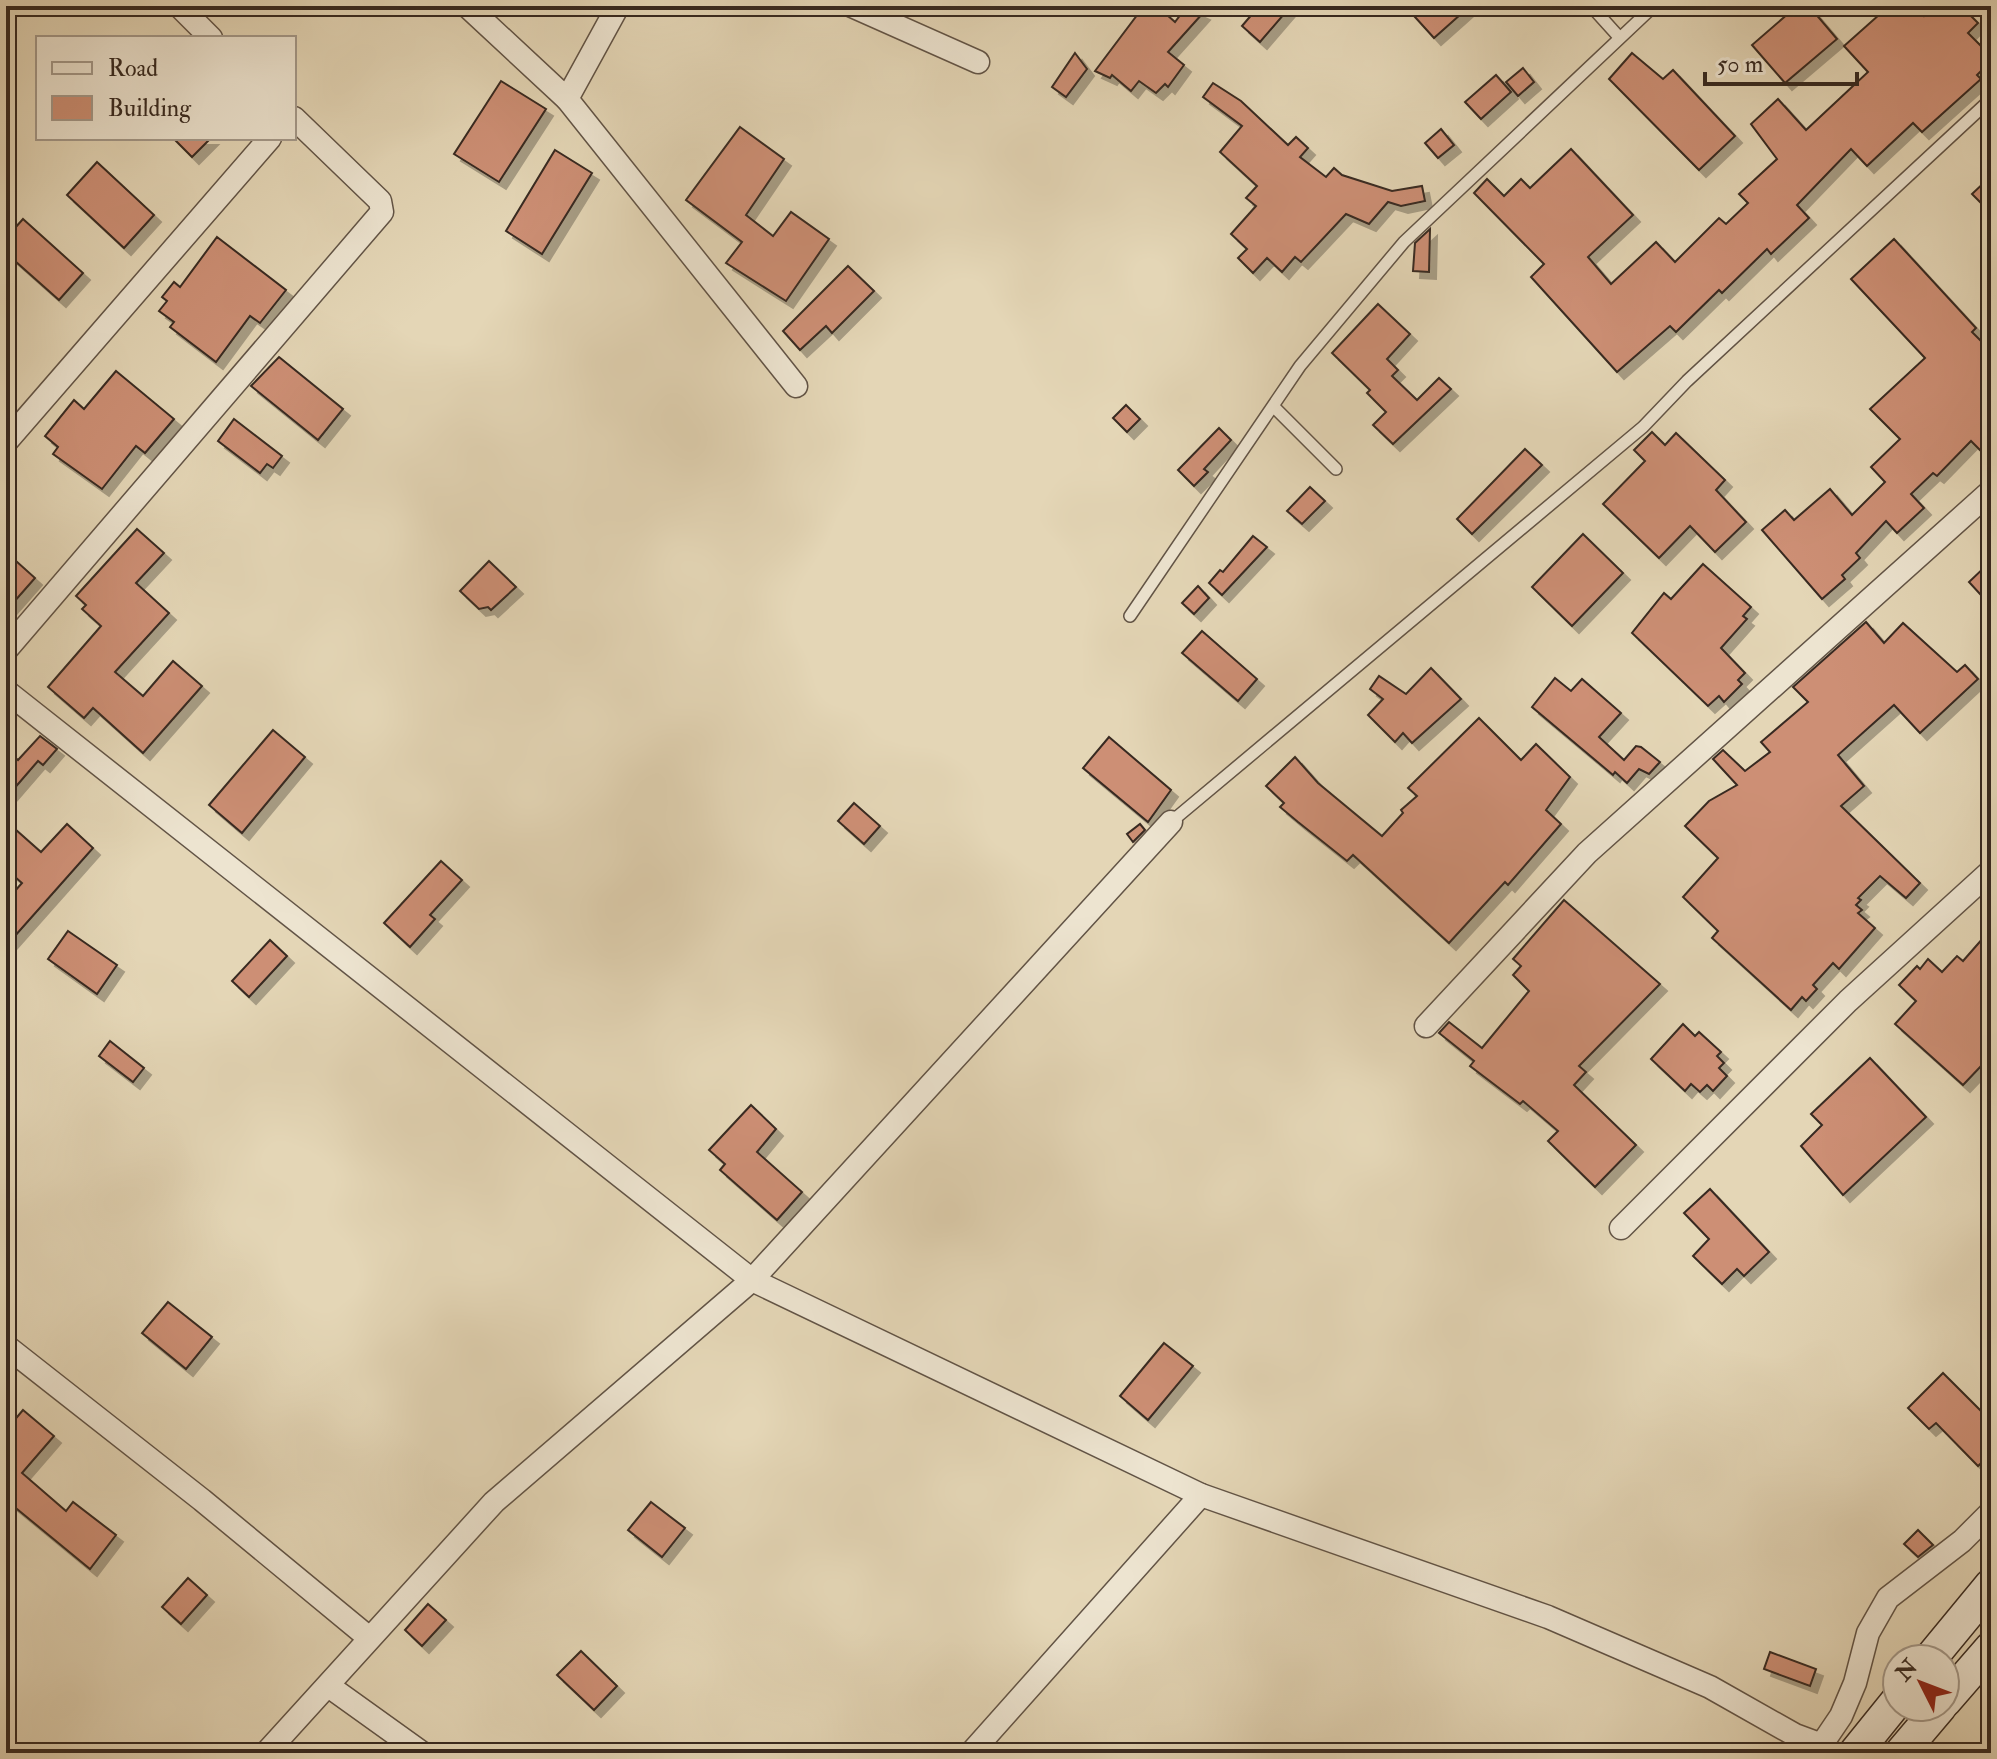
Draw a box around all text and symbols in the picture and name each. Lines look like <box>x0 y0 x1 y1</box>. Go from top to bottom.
legend <box>36 36 296 140</box>
scale bar <box>1705 36 1857 86</box>
text: 50 m <box>1717 49 1764 80</box>
text: Road <box>108 53 158 84</box>
text: Building <box>108 93 192 124</box>
north arrow <box>1881 1643 1961 1723</box>
text: N <box>1889 1653 1924 1688</box>

